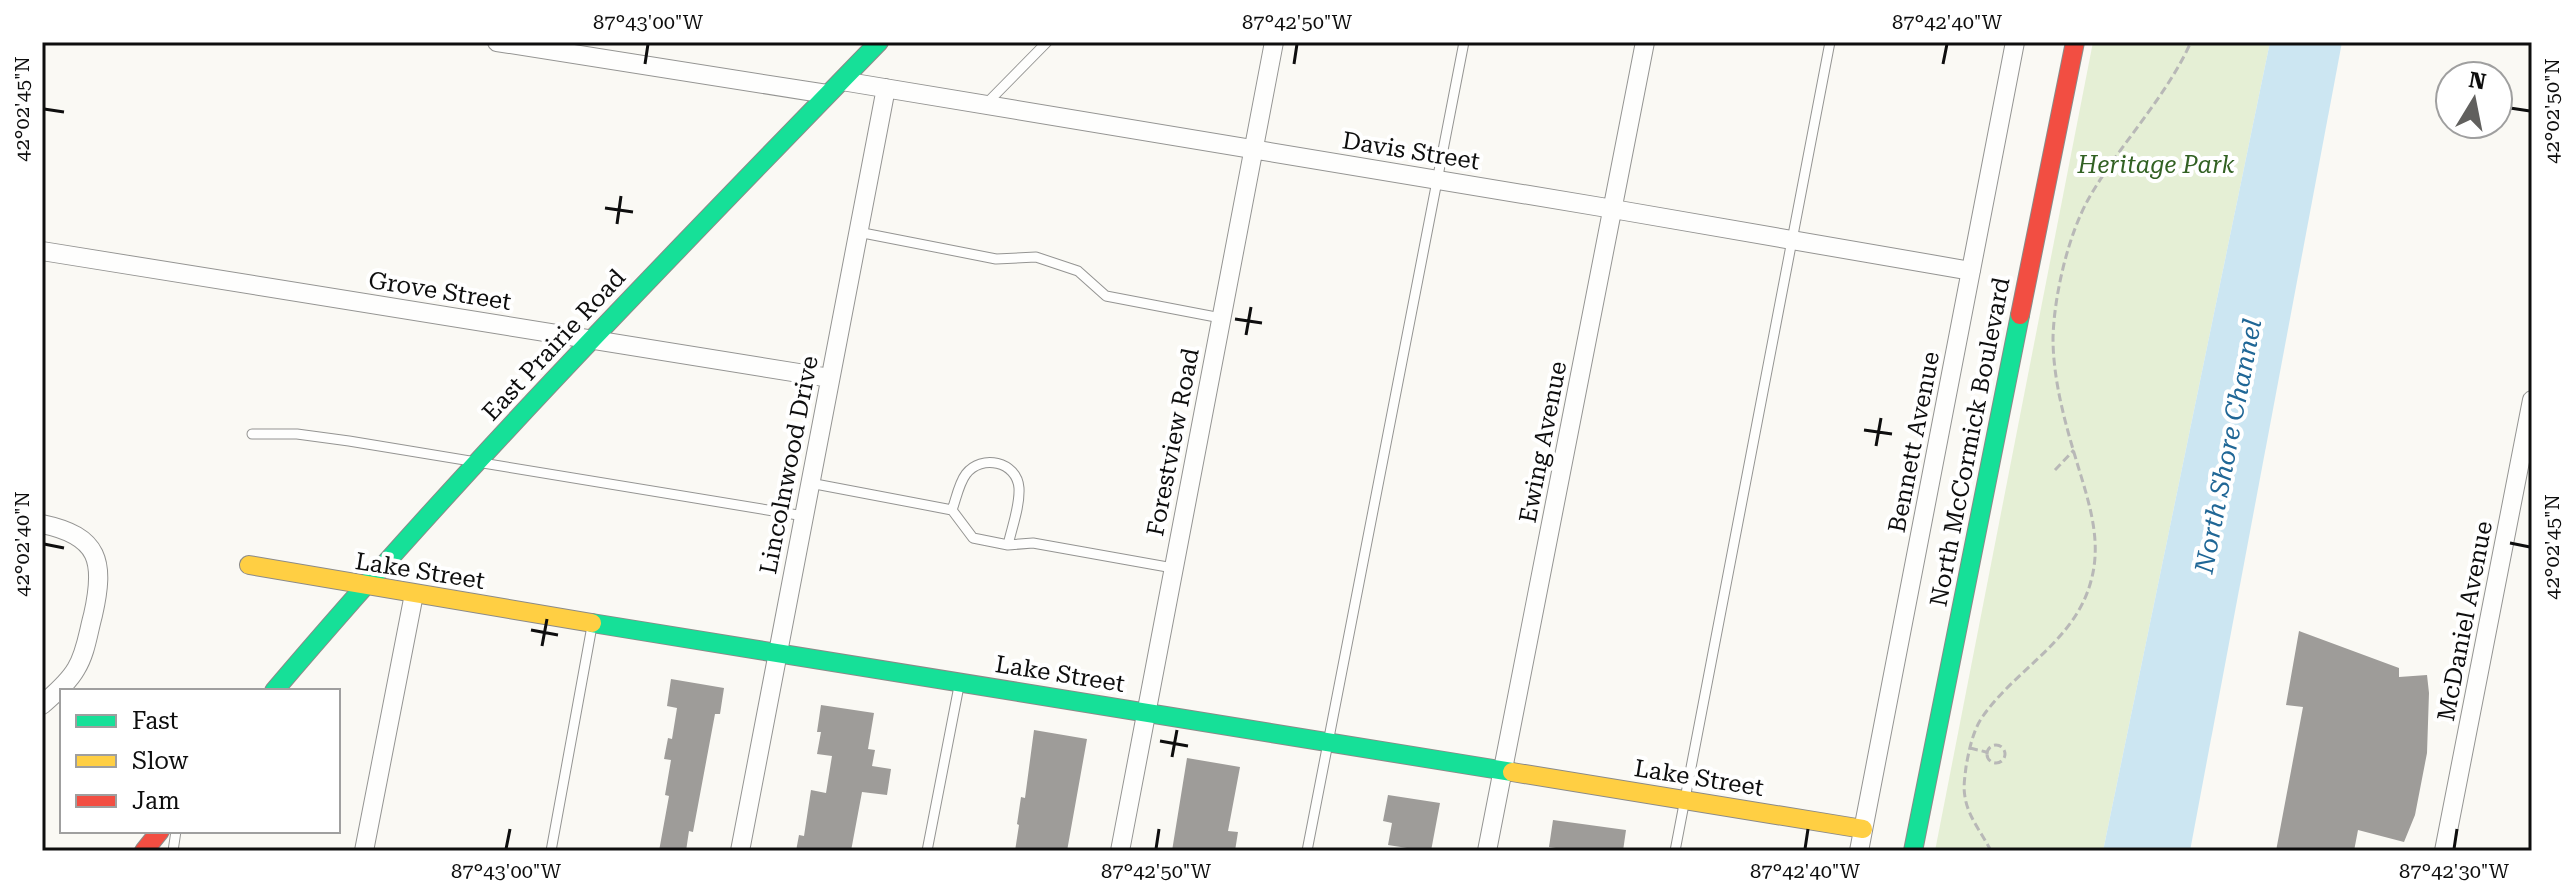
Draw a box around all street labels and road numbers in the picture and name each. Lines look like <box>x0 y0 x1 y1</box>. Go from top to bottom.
street label: Davis Street <box>1340 126 1482 176</box>
street label: East Prairie Road <box>477 264 631 426</box>
street label: Grove Street <box>367 266 513 316</box>
street label: North McCormick Boulevard <box>1924 275 2016 609</box>
street label: Forestview Road <box>1141 346 1205 538</box>
street label: Bennett Avenue <box>1883 349 1945 535</box>
street label: Lincolnwood Drive <box>754 353 824 577</box>
street label: Ewing Avenue <box>1514 359 1572 525</box>
street label: McDaniel Avenue <box>2432 519 2498 723</box>
street label: Lake Street <box>353 547 487 595</box>
street label: Lake Street <box>993 650 1127 698</box>
street label: Lake Street <box>1632 754 1766 802</box>

